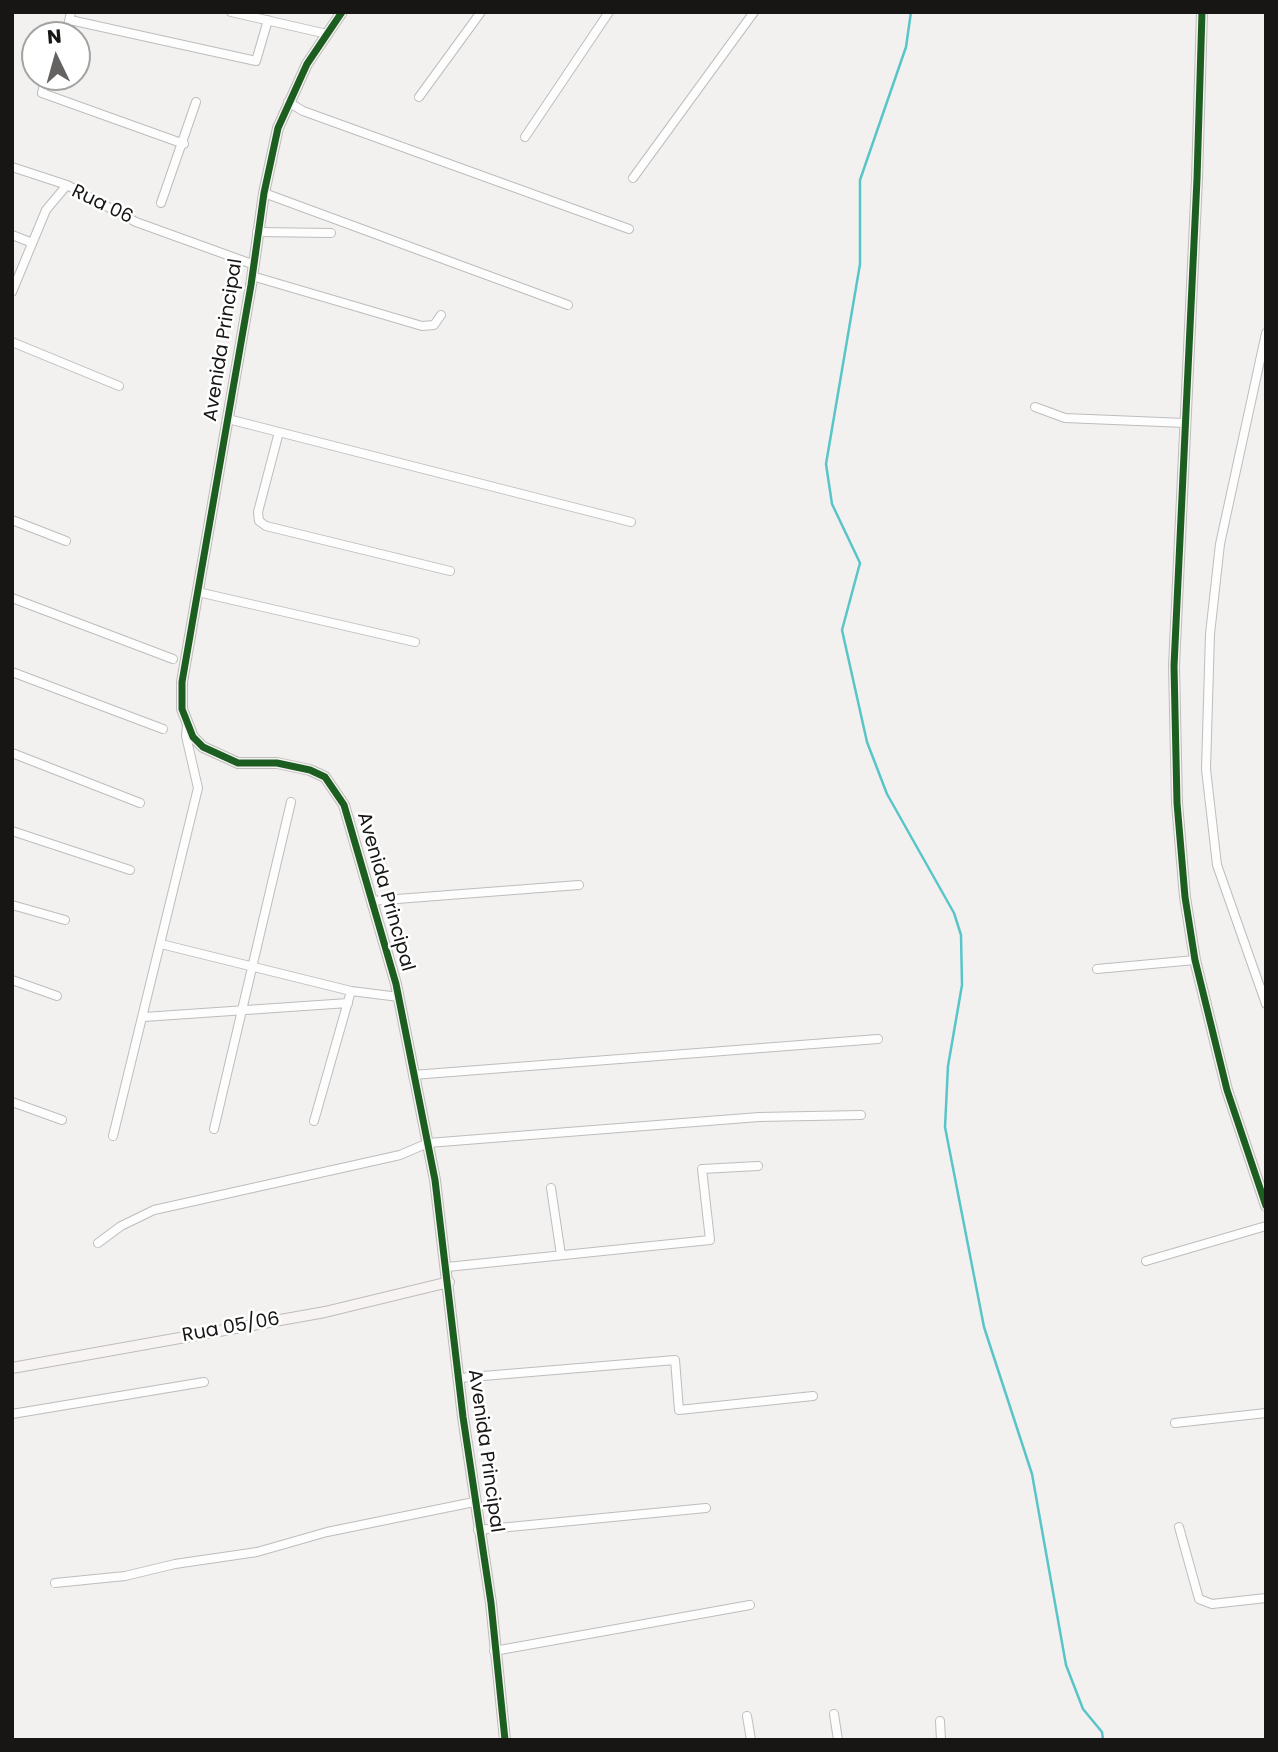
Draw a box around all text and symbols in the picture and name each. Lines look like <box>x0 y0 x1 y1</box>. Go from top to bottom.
north arrow <box>21 21 91 91</box>
text: N <box>46 23 63 51</box>
street label: Rua 06 <box>68 180 136 230</box>
street label: Avenida Principal <box>200 257 248 423</box>
street label: Avenida Principal <box>351 810 419 974</box>
street label: Rua 05/06 <box>181 1308 281 1348</box>
street label: Avenida Principal <box>462 1368 508 1534</box>

